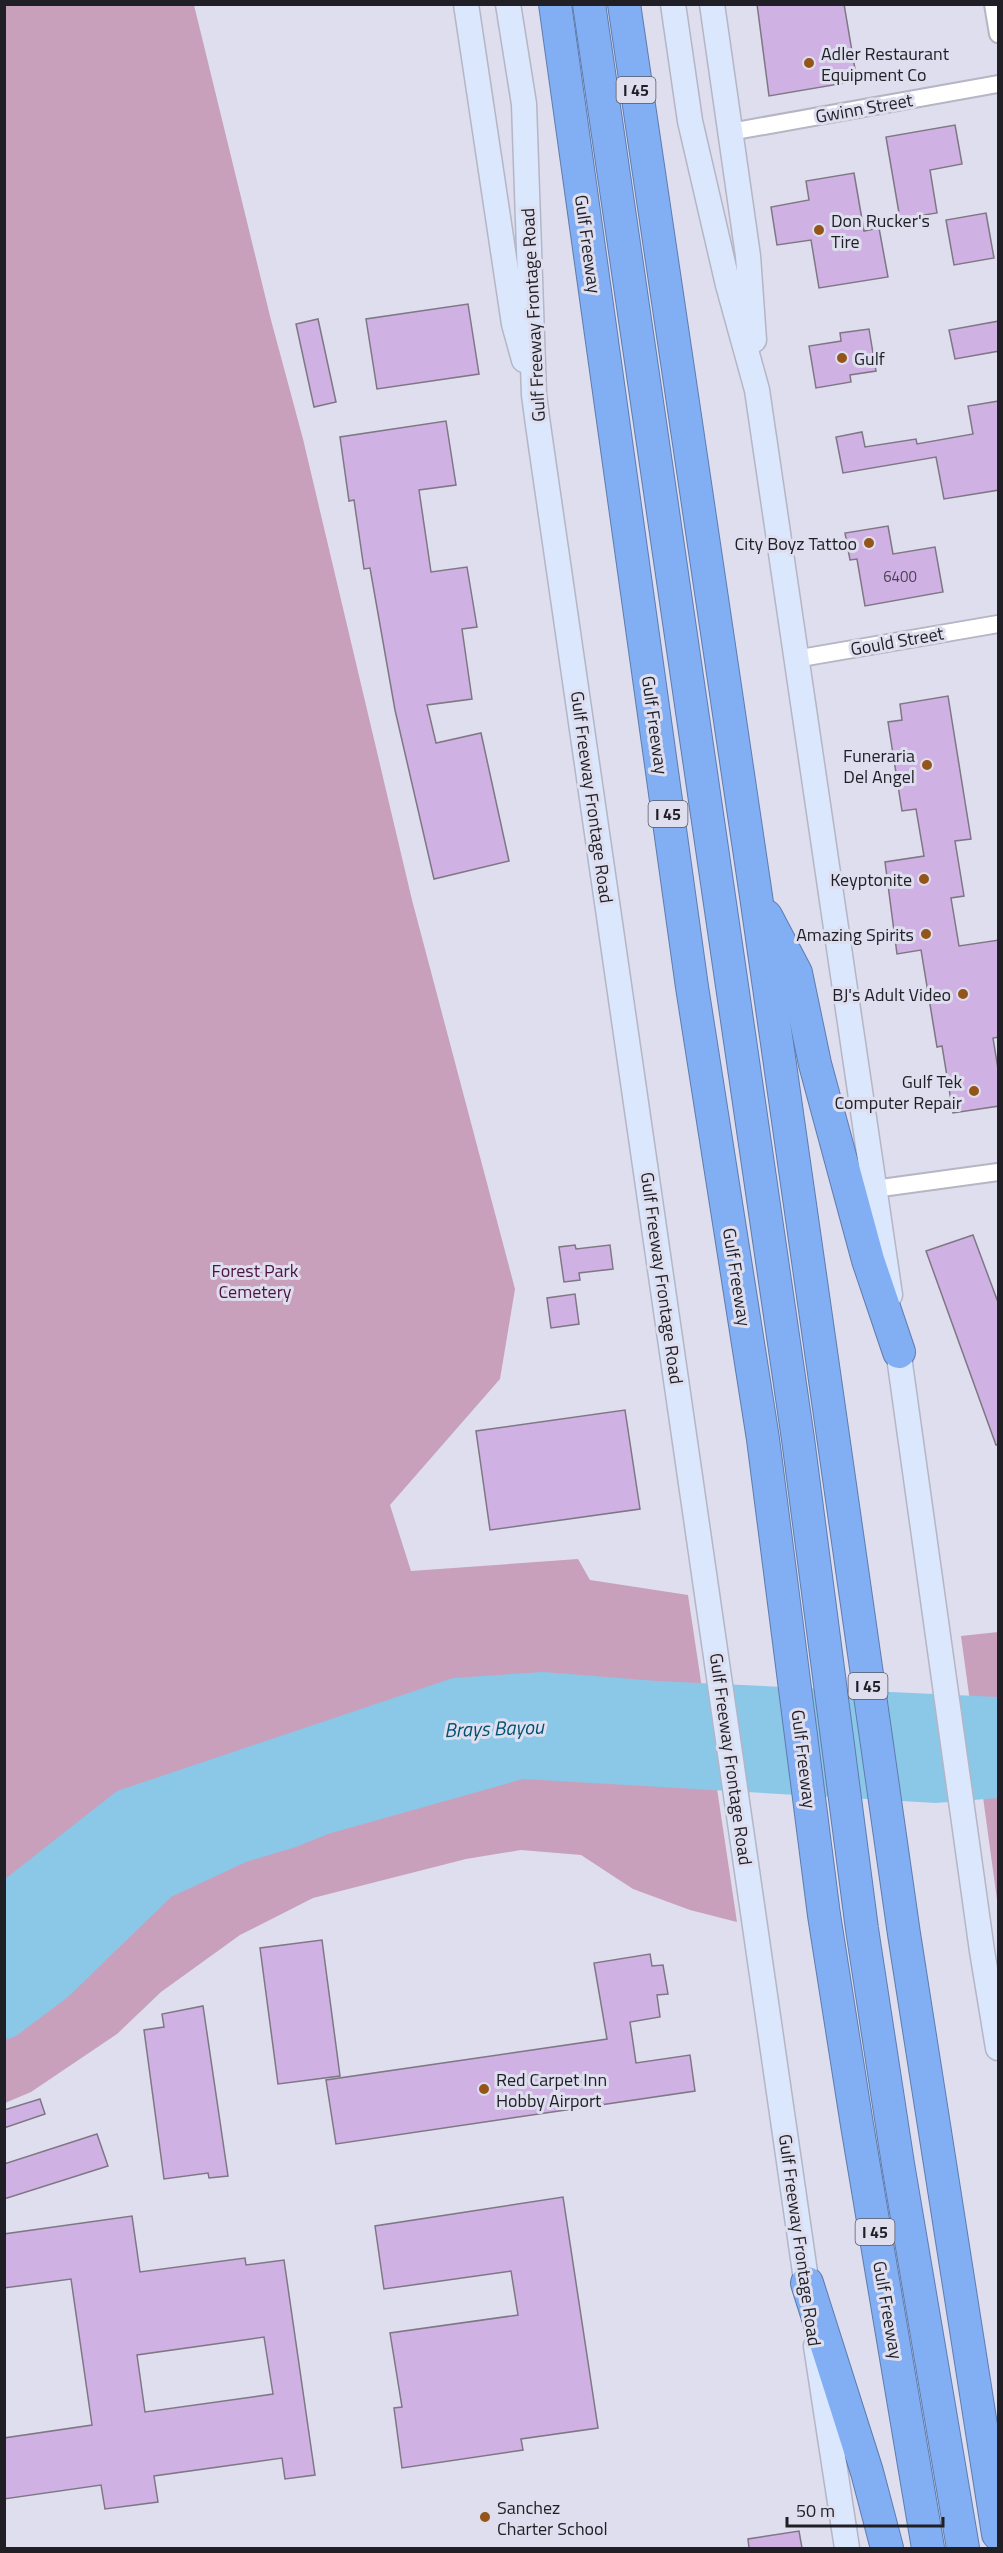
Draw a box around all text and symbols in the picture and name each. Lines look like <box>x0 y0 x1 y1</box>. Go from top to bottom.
place label: Adler Restaurant Equipment Co <box>821 40 950 88</box>
marker: Adler Restaurant Equipment Co <box>802 56 816 70</box>
road number: I 45 <box>616 77 656 103</box>
street label: Gwinn Street <box>813 86 915 130</box>
street label: Gulf Freeway <box>568 193 608 295</box>
street label: Gulf Freeway Frontage Road <box>514 207 552 423</box>
place label: Don Rucker's Tire <box>831 207 930 255</box>
marker: Don Rucker's Tire <box>812 223 826 237</box>
place label: Gulf <box>854 345 885 372</box>
marker: Gulf <box>835 351 849 365</box>
place label: City Boyz Tattoo <box>735 530 857 557</box>
marker: City Boyz Tattoo <box>862 536 876 550</box>
house number: 6400 <box>883 565 917 588</box>
street label: Gould Street <box>848 619 946 662</box>
street label: Gulf Freeway <box>635 674 675 776</box>
street label: Gulf Freeway Frontage Road <box>564 689 620 905</box>
place label: Funeraria Del Angel <box>843 742 915 790</box>
marker: Funeraria Del Angel <box>920 758 934 772</box>
road number: I 45 <box>648 801 688 827</box>
place label: Keyptonite <box>830 866 912 893</box>
marker: Keyptonite <box>917 872 931 886</box>
place label: Amazing Spirits <box>796 921 914 948</box>
marker: Amazing Spirits <box>919 927 933 941</box>
place label: BJ's Adult Video <box>832 981 951 1008</box>
marker: BJ's Adult Video <box>956 987 970 1001</box>
place label: Gulf Tek Computer Repair <box>835 1068 962 1116</box>
marker: Gulf Tek Computer Repair <box>967 1084 981 1098</box>
street label: Gulf Freeway Frontage Road <box>634 1170 690 1386</box>
street label: Gulf Freeway <box>716 1226 758 1328</box>
park label: Forest Park Cemetery <box>212 1257 299 1305</box>
street label: Gulf Freeway Frontage Road <box>703 1651 759 1867</box>
road number: I 45 <box>848 1673 888 1699</box>
street label: Gulf Freeway <box>785 1708 823 1810</box>
water label: Brays Bayou <box>444 1711 545 1745</box>
place label: Red Carpet Inn Hobby Airport <box>496 2066 607 2114</box>
marker: Red Carpet Inn Hobby Airport <box>477 2082 491 2096</box>
street label: Gulf Freeway Frontage Road <box>772 2132 828 2348</box>
road number: I 45 <box>856 2219 894 2245</box>
street label: Gulf Freeway <box>866 2259 910 2361</box>
scale bar <box>787 2490 943 2528</box>
place label: Sanchez Charter School <box>497 2494 608 2542</box>
text: 50 m <box>796 2497 835 2524</box>
marker: Sanchez Charter School <box>478 2510 492 2524</box>

